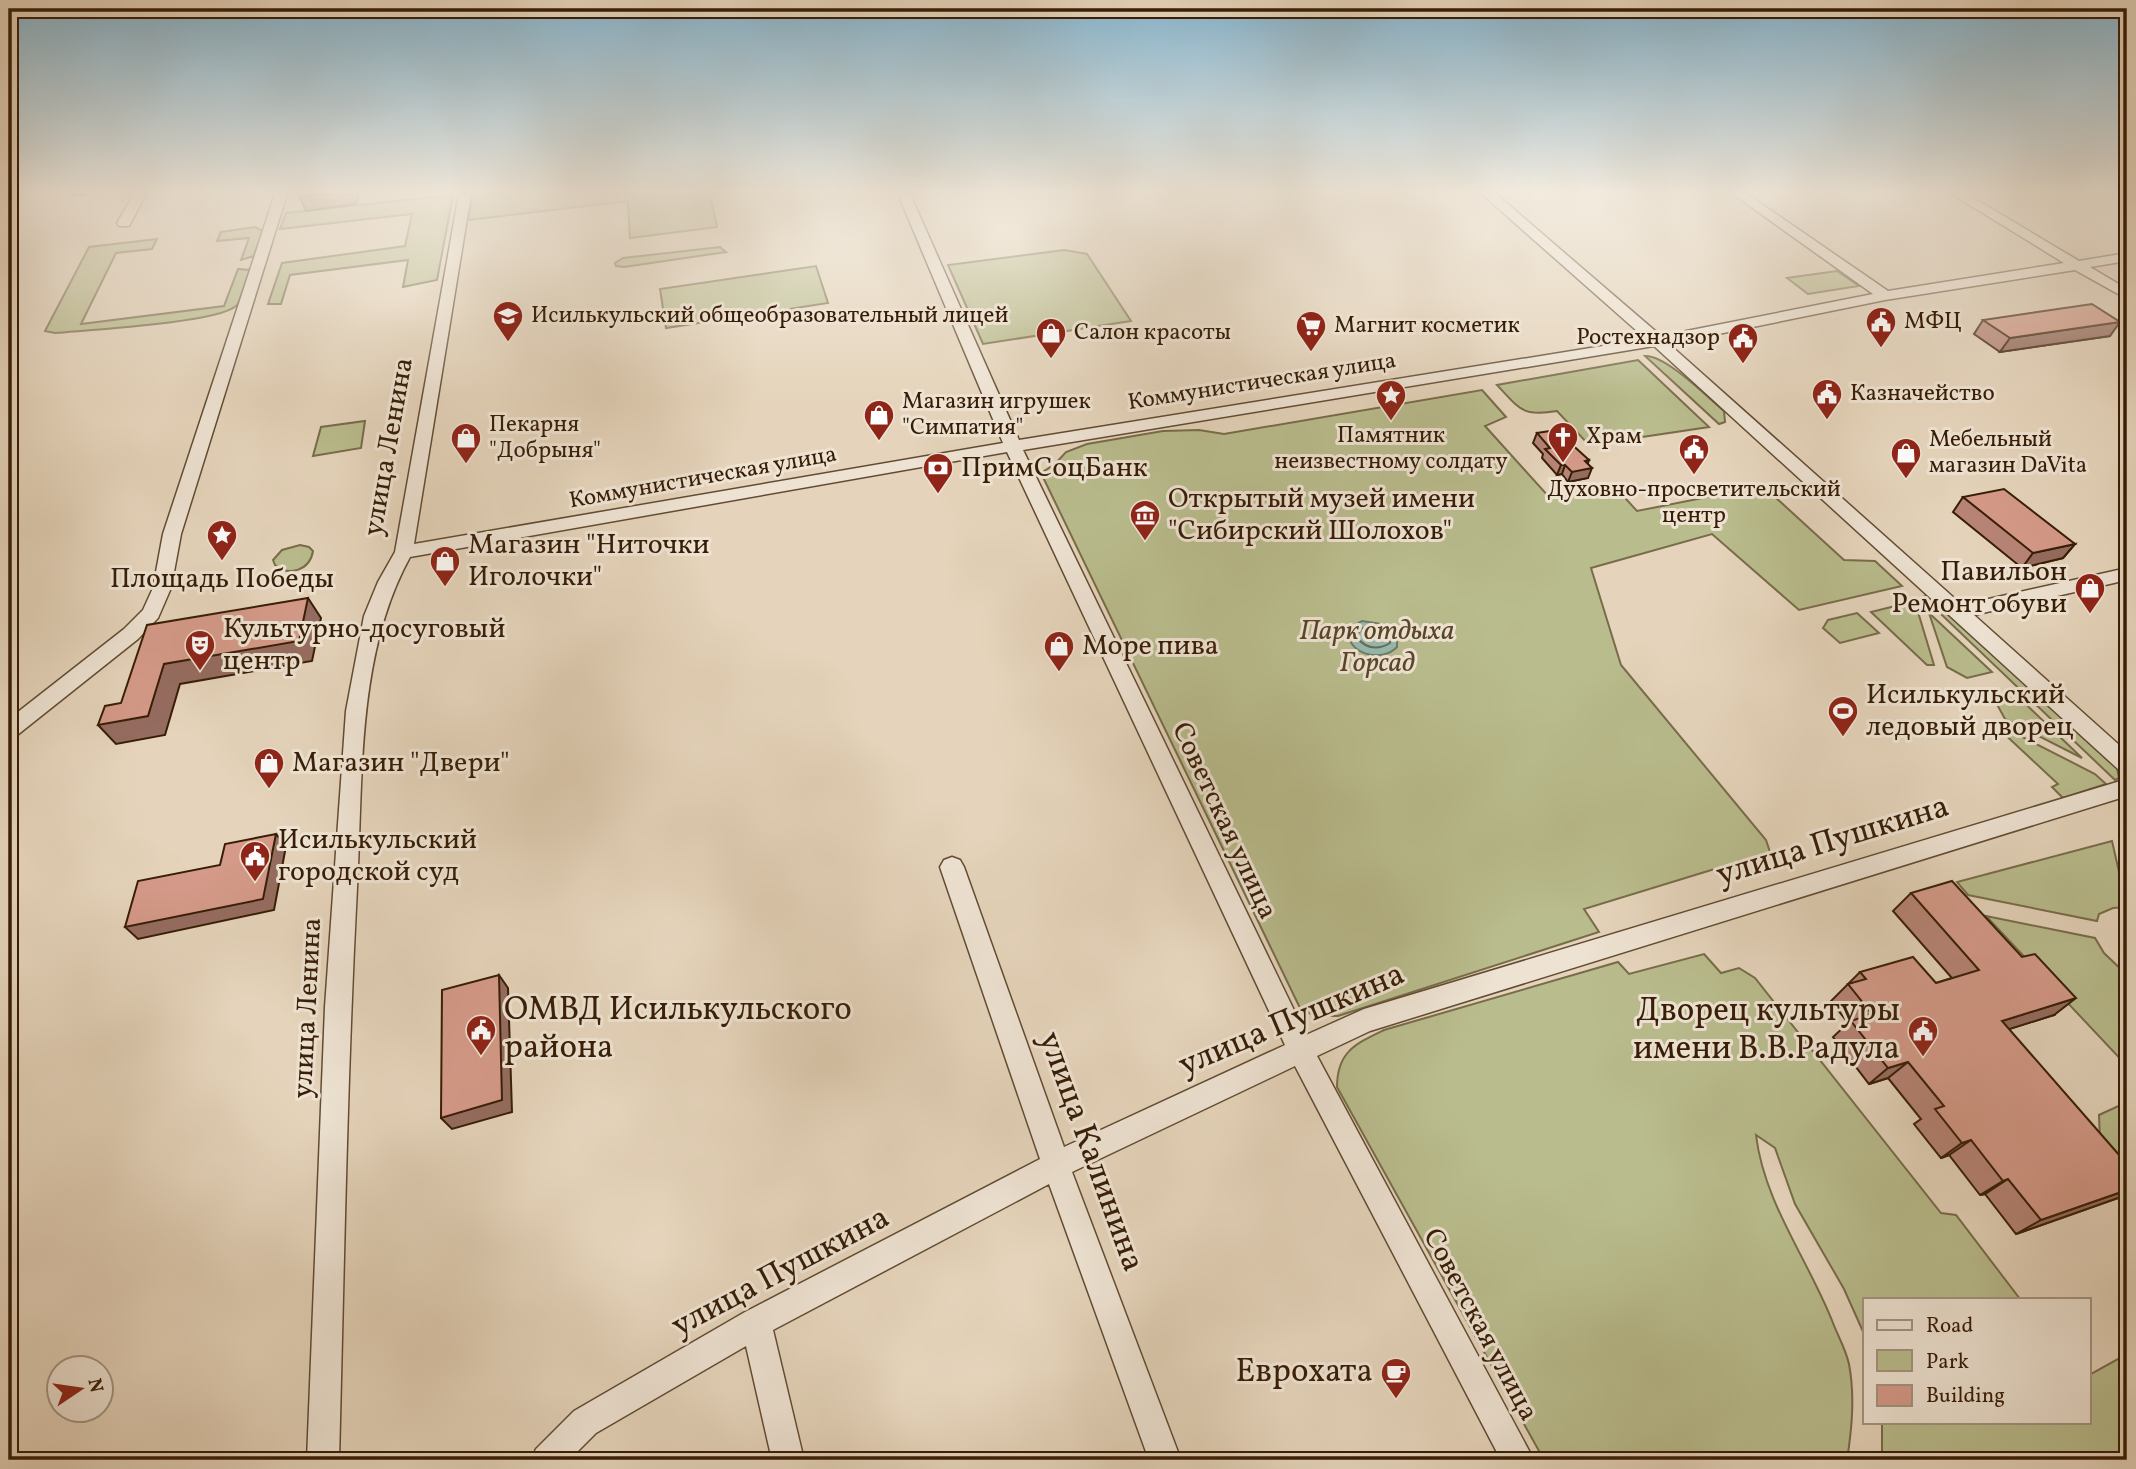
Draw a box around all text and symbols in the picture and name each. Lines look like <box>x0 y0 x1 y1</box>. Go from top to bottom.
school or university icon: Исилькульский общеобразовательный лицей <box>491 299 525 343</box>
place label: Исилькульский общеобразовательный лицей <box>531 300 1008 332</box>
public building icon: МФЦ <box>1864 305 1898 349</box>
place label: МФЦ <box>1904 306 1962 338</box>
supermarket icon: Магнит косметик <box>1294 309 1328 353</box>
place label: Магнит косметик <box>1334 310 1520 342</box>
shop icon: Салон красоты <box>1034 316 1068 360</box>
place label: Салон красоты <box>1074 317 1231 349</box>
public building icon: Ростехнадзор <box>1726 321 1760 365</box>
place label: Ростехнадзор <box>1576 322 1720 354</box>
street label: Коммунистическая улица <box>1126 345 1398 419</box>
street label: улица Ленина <box>354 355 424 539</box>
public building icon: Казначейство <box>1810 377 1844 421</box>
place icon: Памятник неизвестному солдату <box>1374 378 1408 422</box>
place label: Казначейство <box>1850 378 1995 410</box>
place label: Магазин игрушек "Симпатия" <box>902 386 1091 444</box>
shop icon: Магазин игрушек "Симпатия" <box>862 398 896 442</box>
place label: Пекарня "Добрыня" <box>489 409 601 467</box>
place label: Памятник неизвестному солдату <box>1274 420 1508 478</box>
church icon: Храм <box>1546 420 1580 464</box>
shop icon: Пекарня "Добрыня" <box>449 421 483 465</box>
place label: Храм <box>1586 421 1642 453</box>
place label: Мебельный магазин DaVita <box>1929 424 2087 482</box>
public building icon: Духовно-просветительский центр <box>1677 432 1711 476</box>
shop icon: Мебельный магазин DaVita <box>1889 436 1923 480</box>
street label: Коммунистическая улица <box>567 439 839 517</box>
place label: ПримСоцБанк <box>961 449 1148 488</box>
bank icon: ПримСоцБанк <box>921 451 955 495</box>
place label: Духовно-просветительский центр <box>1547 474 1841 532</box>
place label: Открытый музей имени "Сибирский Шолохов" <box>1168 480 1475 551</box>
museum icon: Открытый музей имени "Сибирский Шолохов" <box>1128 498 1162 542</box>
place icon: Площадь Победы <box>205 518 239 562</box>
place label: Магазин "Ниточки Иголочки" <box>468 526 710 597</box>
shop icon: Магазин "Ниточки Иголочки" <box>428 544 462 588</box>
place label: Павильон Ремонт обуви <box>1892 553 2067 624</box>
place label: Площадь Победы <box>110 560 334 599</box>
shop icon: Павильон Ремонт обуви <box>2073 571 2107 615</box>
place label: Культурно-досуговый центр <box>223 610 505 681</box>
park label: Парк отдыха Горсад <box>1299 612 1455 683</box>
place label: Море пива <box>1082 627 1219 666</box>
theatre icon: Культурно-досуговый центр <box>183 628 217 672</box>
shop icon: Море пива <box>1042 629 1076 673</box>
place label: Исилькульский ледовый дворец <box>1866 676 2074 747</box>
sports icon: Исилькульский ледовый дворец <box>1826 694 1860 738</box>
street label: Советская улица <box>1161 716 1287 926</box>
place label: Магазин "Двери" <box>292 744 510 783</box>
shop icon: Магазин "Двери" <box>252 746 286 790</box>
street label: улица Пушкина <box>1711 785 1955 899</box>
place label: Исилькульский городской суд <box>278 821 477 892</box>
public building icon: Исилькульский городской суд <box>238 839 272 883</box>
street label: улица Ленина <box>284 917 332 1099</box>
street label: улица Пушкина <box>1172 953 1412 1089</box>
place label: ОМВД Исилькульского района <box>504 988 852 1072</box>
place label: Дворец культуры имени В.В.Радула <box>1633 989 1900 1073</box>
public building icon: ОМВД Исилькульского района <box>464 1013 498 1057</box>
public building icon: Дворец культуры имени В.В.Радула <box>1906 1014 1940 1058</box>
street label: улица Калинина <box>1025 1026 1155 1278</box>
street label: улица Пушкина <box>664 1196 898 1350</box>
street label: Советская улица <box>1413 1222 1547 1428</box>
legend <box>1863 1298 2090 1424</box>
text: Road <box>1926 1312 1973 1341</box>
text: Park <box>1926 1348 1969 1377</box>
place label: Еврохата <box>1236 1350 1373 1396</box>
north arrow <box>46 1354 116 1424</box>
cafe icon: Еврохата <box>1379 1356 1413 1400</box>
text: N <box>80 1376 109 1395</box>
text: Building <box>1926 1382 2005 1411</box>

